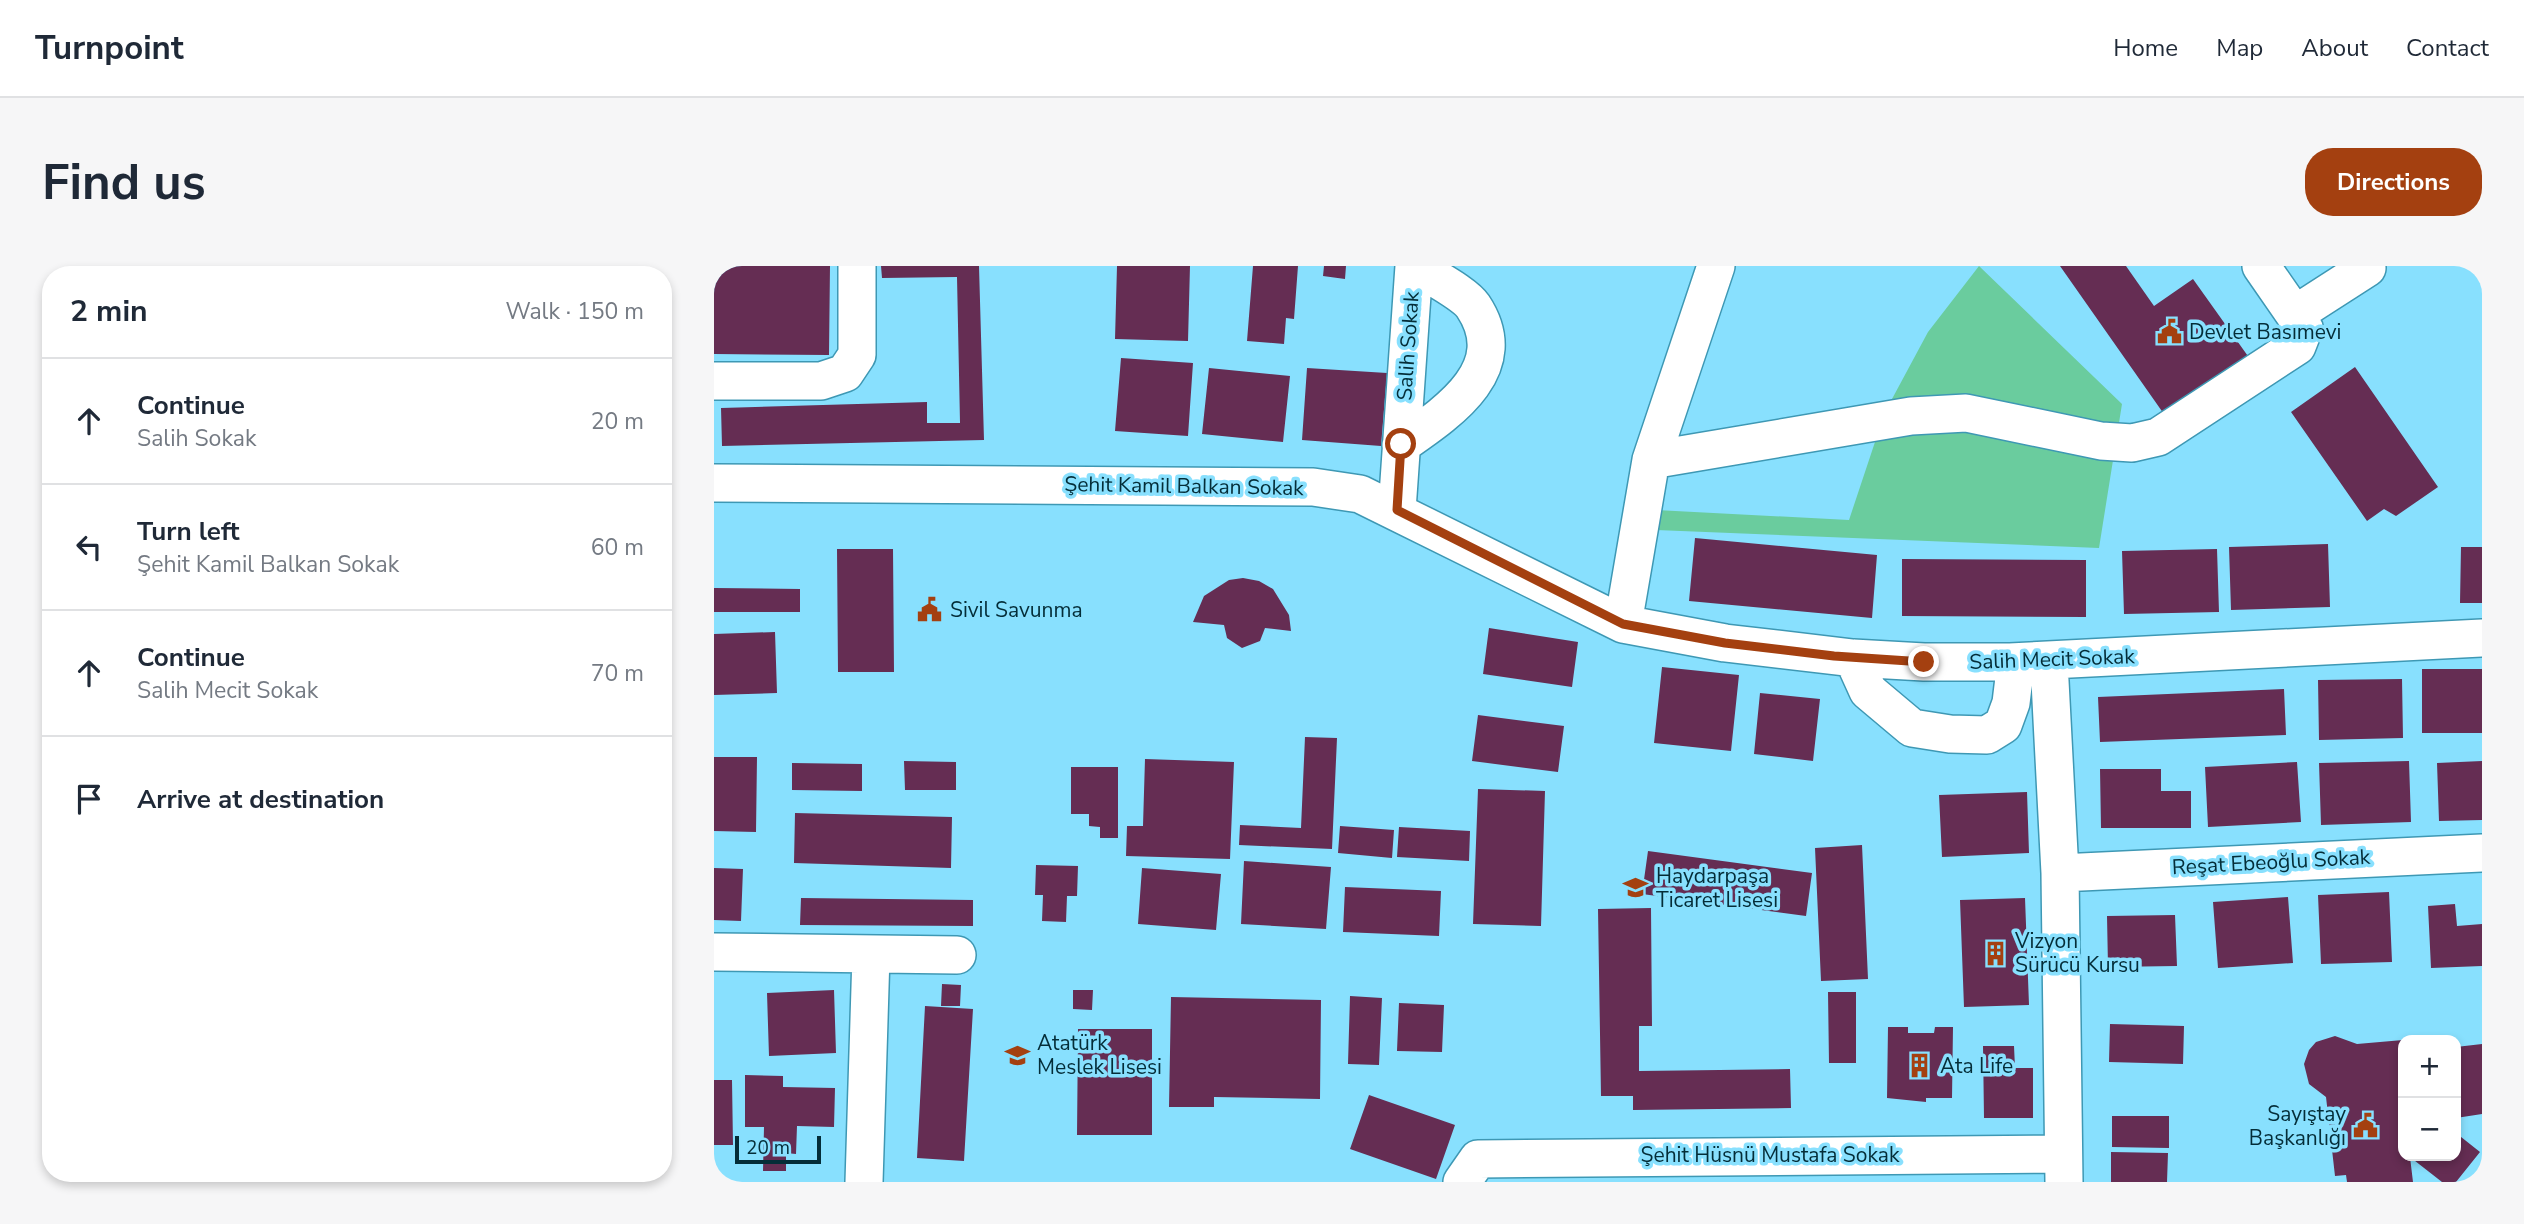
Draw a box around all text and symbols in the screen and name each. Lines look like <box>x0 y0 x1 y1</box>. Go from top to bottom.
text: Turnpoint <box>35 26 184 71</box>
text: Home <box>2113 32 2178 64</box>
text: Map <box>2216 32 2263 64</box>
text: About <box>2301 32 2368 64</box>
text: Contact <box>2406 32 2489 64</box>
button: Directions <box>2305 148 2482 216</box>
text: Find us <box>42 149 206 216</box>
street label: Salih Sokak <box>1390 290 1426 401</box>
text: 2 min <box>70 291 148 332</box>
text: Walk · 150 m <box>505 296 644 327</box>
public building icon: Devlet Basımevi <box>2155 318 2183 346</box>
place label: Devlet Basımevi <box>2189 318 2341 346</box>
text: Continue <box>137 388 245 423</box>
icon: ahead <box>70 402 108 440</box>
text: 20 m <box>591 406 644 437</box>
text: Salih Sokak <box>137 423 256 454</box>
route start <box>1385 428 1416 459</box>
street label: Şehit Kamil Balkan Sokak <box>1064 470 1304 502</box>
text: Turn left <box>137 514 240 549</box>
icon: left <box>70 528 108 566</box>
text: 60 m <box>591 532 644 563</box>
text: Şehit Kamil Balkan Sokak <box>137 549 399 580</box>
public building icon: Sivil Savunma <box>916 596 944 624</box>
place label: Sivil Savunma <box>950 596 1083 624</box>
text: Continue <box>137 640 245 675</box>
street label: Salih Mecit Sokak <box>1969 642 2136 676</box>
route end <box>1908 646 1939 677</box>
icon: ahead <box>70 654 108 692</box>
text: 70 m <box>591 658 644 689</box>
text: Salih Mecit Sokak <box>137 675 318 706</box>
icon: arrive <box>70 780 108 818</box>
text: Arrive at destination <box>137 782 384 817</box>
street label: Reşat Ebeoğlu Sokak <box>2171 843 2371 881</box>
place label: Haydarpaşa Ticaret Lisesi <box>1656 862 1778 914</box>
school or university icon: Haydarpaşa Ticaret Lisesi <box>1622 874 1650 902</box>
place label: Vizyon Sürücü Kursu <box>2014 927 2140 979</box>
building icon: Vizyon Sürücü Kursu <box>1981 939 2009 967</box>
place label: Atatürk Meslek Lisesi <box>1037 1029 1162 1081</box>
map controls <box>2398 1035 2461 1161</box>
button: + <box>2398 1035 2461 1098</box>
school or university icon: Atatürk Meslek Lisesi <box>1003 1041 1031 1069</box>
building icon: Ata Life <box>1906 1052 1934 1080</box>
place label: Ata Life <box>1940 1052 2013 1080</box>
button: − <box>2398 1098 2461 1161</box>
place label: Sayıştay Başkanlığı <box>2249 1100 2346 1152</box>
public building icon: Sayıştay Başkanlığı <box>2352 1112 2380 1140</box>
scale bar <box>735 1133 821 1165</box>
text: 20 m <box>746 1135 790 1161</box>
street label: Şehit Hüsnü Mustafa Sokak <box>1641 1141 1900 1169</box>

